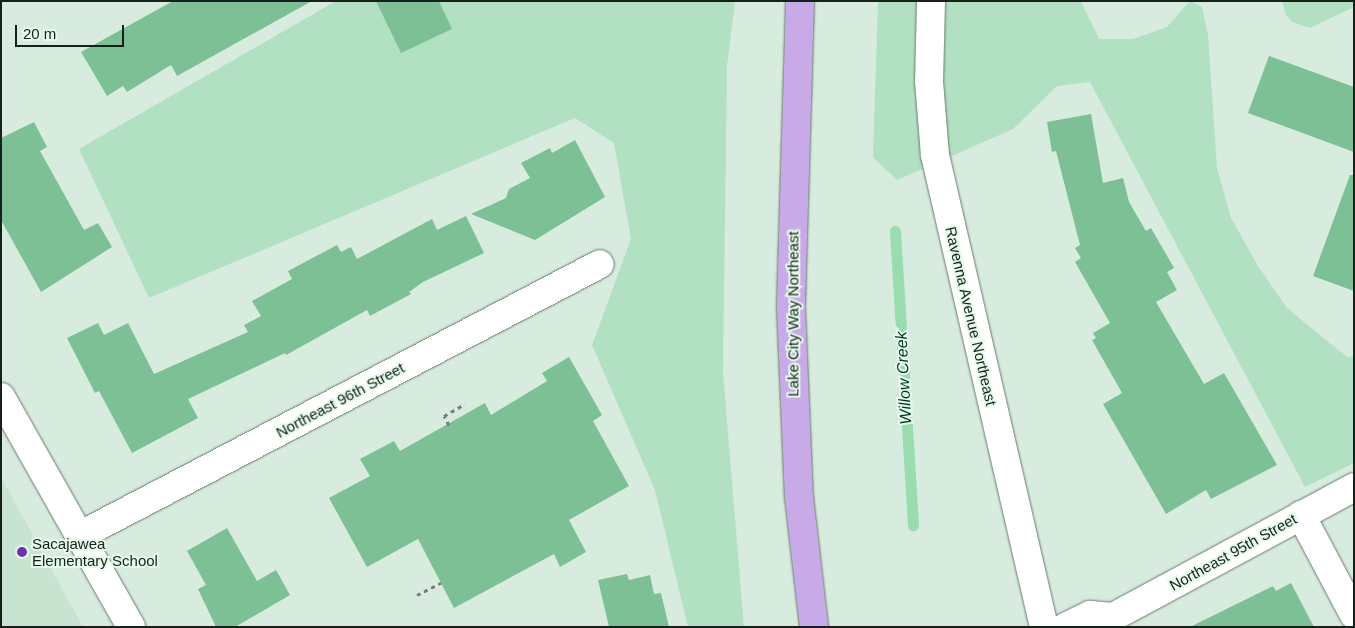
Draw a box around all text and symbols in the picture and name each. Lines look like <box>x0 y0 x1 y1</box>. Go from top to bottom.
scale bar <box>18 15 126 47</box>
text: 20 m <box>23 25 56 42</box>
street label: Ravenna Avenue Northeast <box>942 224 1000 408</box>
street label: Lake City Way Northeast <box>784 231 802 397</box>
water label: Willow Creek <box>892 331 916 425</box>
street label: Northeast 96th Street <box>273 359 407 441</box>
street label: Northeast 95th Street <box>1166 510 1300 594</box>
place label: Sacajawea Elementary School <box>32 534 158 569</box>
marker: Sacajawea Elementary School <box>16 546 28 558</box>

